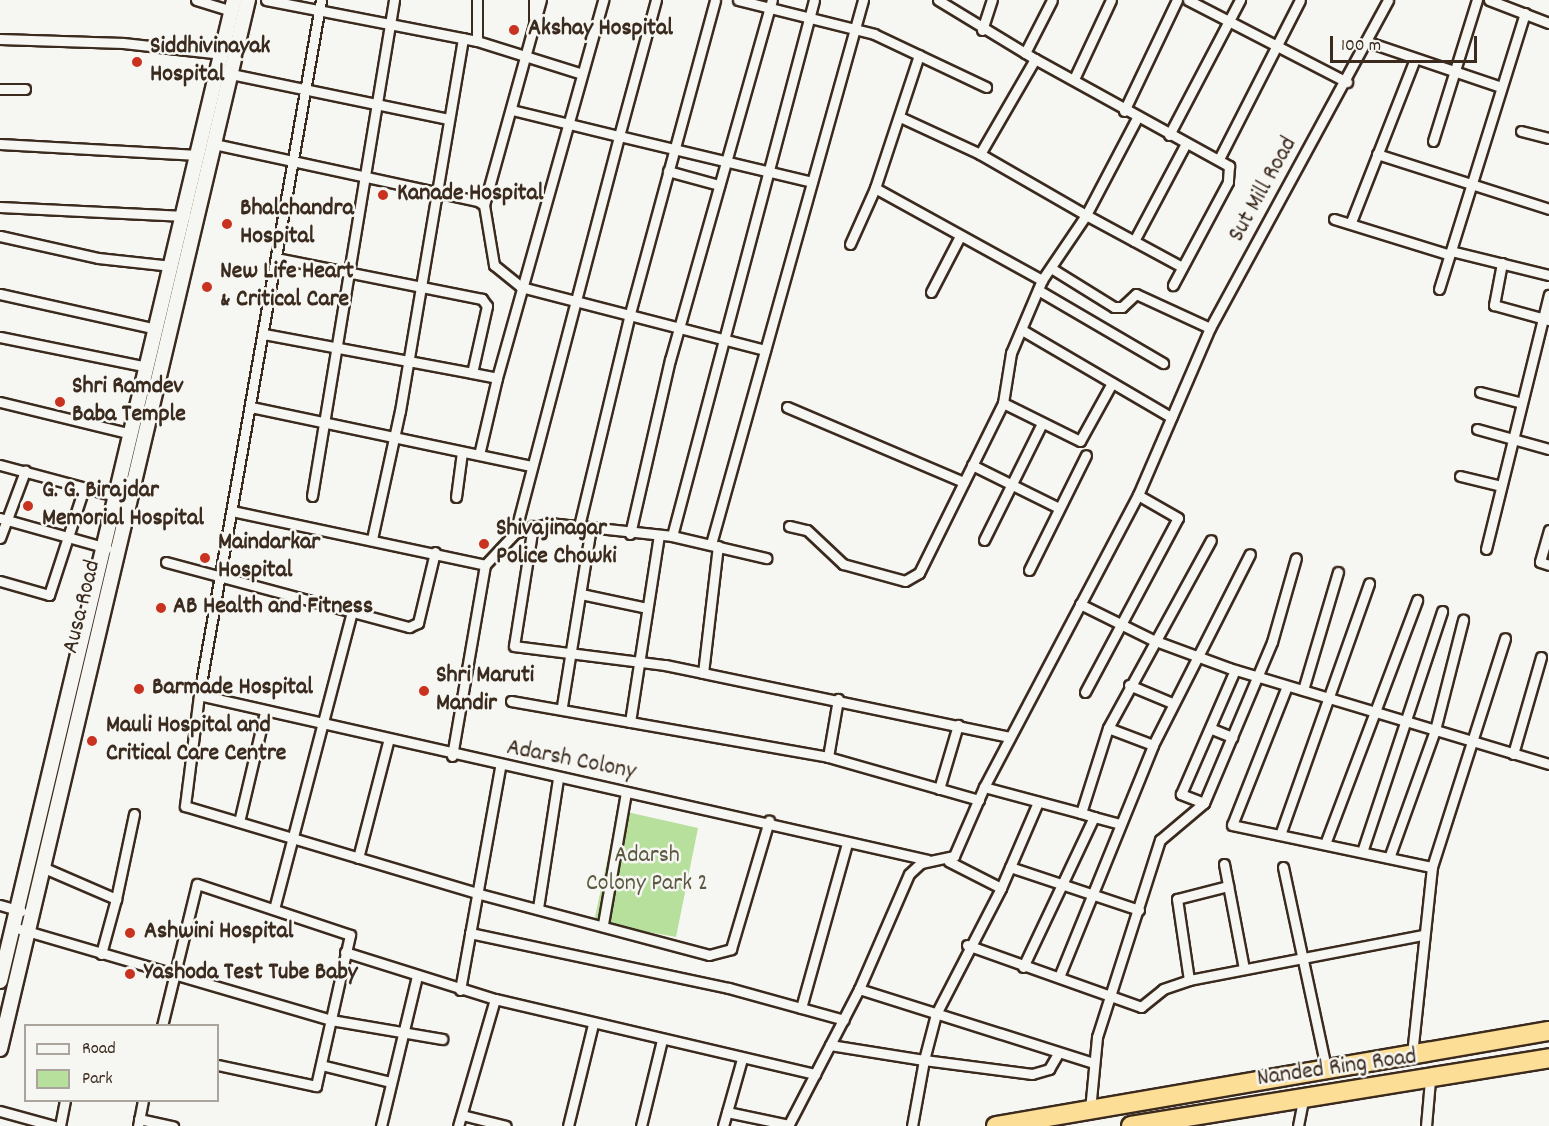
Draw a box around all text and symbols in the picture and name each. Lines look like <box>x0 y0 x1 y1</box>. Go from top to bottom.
place label: Akshay Hospital <box>528 16 673 44</box>
marker: Akshay Hospital <box>505 21 523 39</box>
scale bar <box>1333 24 1480 62</box>
place label: Siddhivinayak Hospital <box>150 34 270 90</box>
text: 100 m <box>1341 34 1381 59</box>
marker: Siddhivinayak Hospital <box>128 53 146 71</box>
street label: Sut Mill Road <box>1223 132 1305 248</box>
place label: Kanade Hospital <box>397 181 543 209</box>
marker: Kanade Hospital <box>374 186 392 204</box>
place label: Bhalchandra Hospital <box>240 196 354 252</box>
marker: Bhalchandra Hospital <box>218 215 236 233</box>
place label: New Life Heart & Critical Care <box>220 259 354 315</box>
marker: New Life Heart & Critical Care <box>198 278 216 296</box>
place label: Shri Ramdev Baba Temple <box>72 374 186 430</box>
marker: Shri Ramdev Baba Temple <box>53 395 67 409</box>
place label: G. G. Birajdar Memorial Hospital <box>42 478 204 534</box>
marker: G. G. Birajdar Memorial Hospital <box>19 497 37 515</box>
place label: Shivajinagar Police Chowki <box>496 516 617 572</box>
place label: Maindarkar Hospital <box>218 530 320 586</box>
marker: Shivajinagar Police Chowki <box>477 537 491 551</box>
marker: Maindarkar Hospital <box>196 549 214 567</box>
street label: Ausa Road <box>58 557 108 657</box>
place label: AB Health and Fitness <box>173 594 373 622</box>
marker: AB Health and Fitness <box>154 601 168 615</box>
place label: Shri Maruti Mandir <box>436 663 534 719</box>
place label: Barmade Hospital <box>152 675 313 703</box>
marker: Barmade Hospital <box>130 680 148 698</box>
marker: Shri Maruti Mandir <box>417 684 431 698</box>
place label: Mauli Hospital and Critical Care Centre <box>106 713 286 769</box>
marker: Mauli Hospital and Critical Care Centre <box>83 732 101 750</box>
street label: Adarsh Colony <box>504 734 638 788</box>
park label: Adarsh Colony Park 2 <box>586 843 708 899</box>
place label: Ashwini Hospital <box>144 919 293 947</box>
marker: Ashwini Hospital <box>121 924 139 942</box>
place label: Yashoda Test Tube Baby <box>144 960 358 988</box>
marker: Yashoda Test Tube Baby <box>121 965 139 983</box>
legend <box>24 1024 219 1102</box>
text: Road <box>82 1037 116 1062</box>
street label: Nanded Ring Road <box>1255 1044 1419 1094</box>
text: Park <box>82 1067 113 1092</box>

